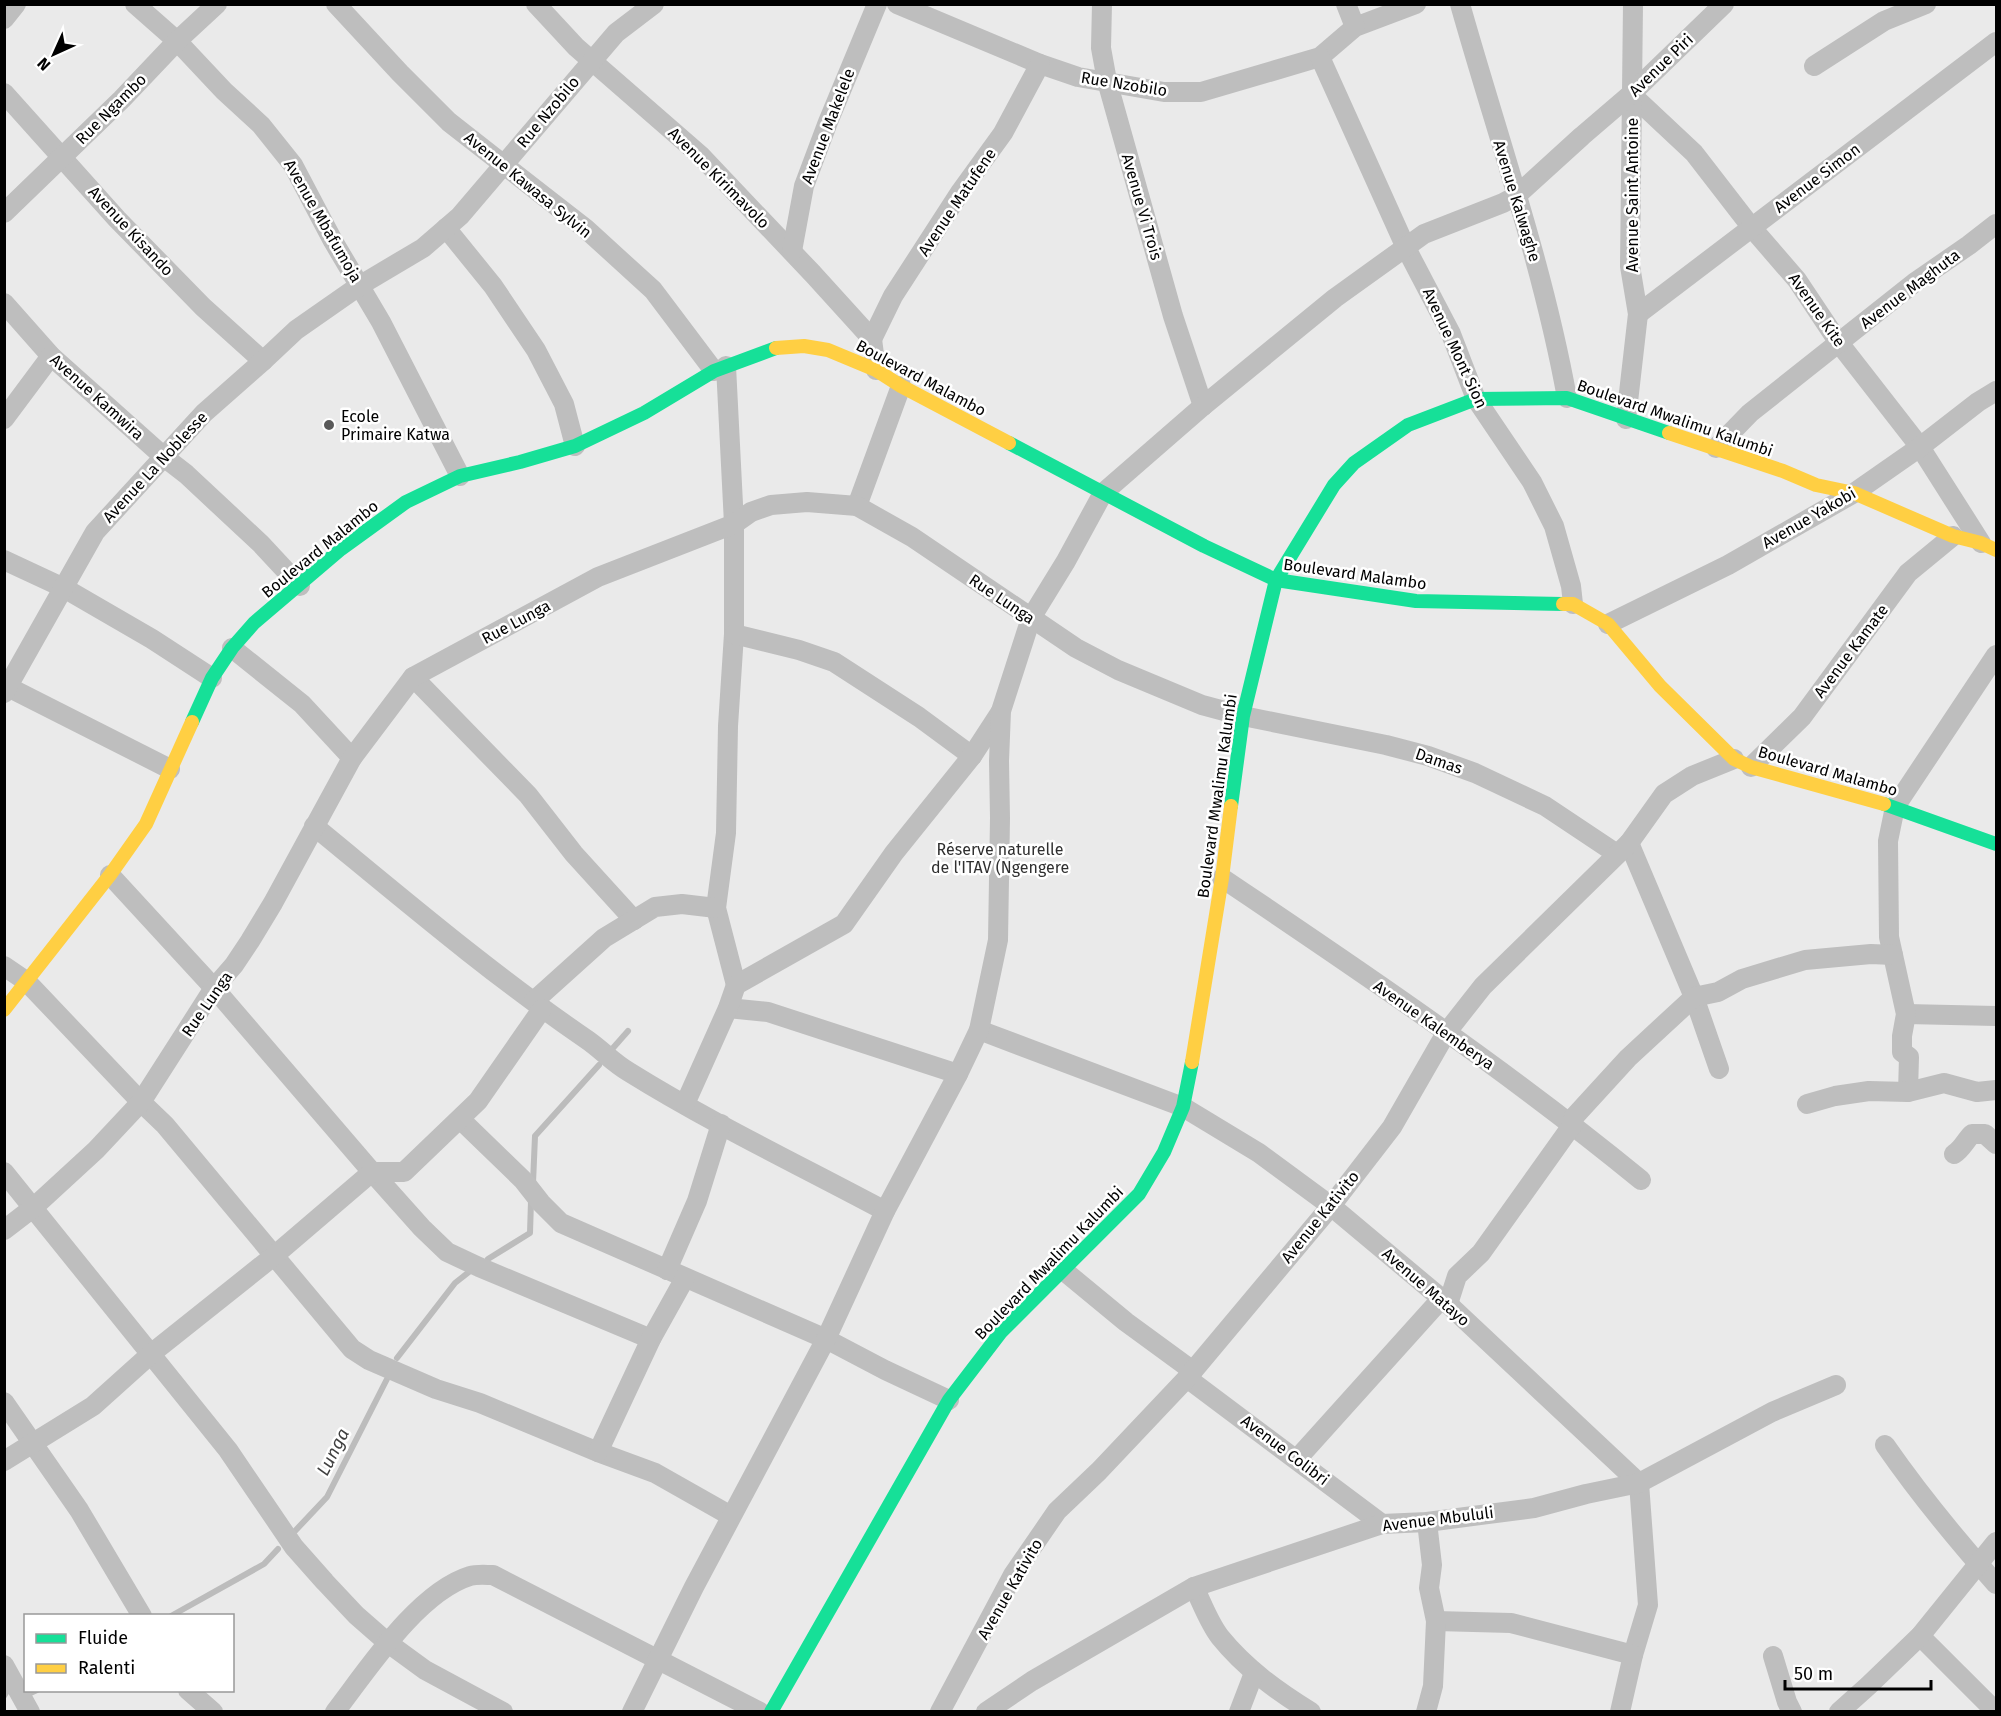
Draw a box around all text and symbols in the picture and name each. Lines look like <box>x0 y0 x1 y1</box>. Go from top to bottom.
north arrow <box>24 24 84 84</box>
street label: Avenue Piri <box>1625 30 1697 100</box>
text: N <box>33 54 54 75</box>
street label: Avenue Makelele <box>797 66 859 186</box>
street label: Rue Nzobilo <box>1080 68 1168 100</box>
street label: Rue Ngambo <box>72 70 150 148</box>
street label: Rue Nzobilo <box>513 73 583 151</box>
street label: Avenue Saint Antoine <box>1623 118 1642 272</box>
street label: Avenue Kirimavolo <box>664 123 774 233</box>
street label: Avenue Kawasa Sylvin <box>461 128 595 242</box>
street label: Avenue Kalwaghe <box>1489 138 1545 264</box>
street label: Avenue Simon <box>1770 139 1864 217</box>
street label: Avenue Matufene <box>914 145 1000 259</box>
street label: Avenue Vi Trois <box>1118 152 1166 262</box>
street label: Avenue Mbafumoja <box>280 156 366 286</box>
street label: Avenue Kisando <box>85 182 177 280</box>
street label: Avenue Maghuta <box>1856 245 1964 333</box>
street label: Avenue Kite <box>1785 270 1849 350</box>
street label: Avenue Mont Sion <box>1419 285 1491 411</box>
street label: Boulevard Malambo <box>853 336 989 420</box>
street label: Avenue Kamwira <box>46 350 148 444</box>
street label: Boulevard Mwalimu Kalumbi <box>1575 376 1775 460</box>
place label: Ecole Primaire Katwa <box>341 407 450 444</box>
street label: Avenue La Noblesse <box>99 408 211 526</box>
marker: Ecole Primaire Katwa <box>322 418 336 432</box>
street label: Avenue Yakobi <box>1759 484 1859 552</box>
street label: Boulevard Malambo <box>258 496 382 602</box>
street label: Boulevard Malambo <box>1282 555 1428 593</box>
street label: Rue Lunga <box>966 570 1038 628</box>
street label: Rue Lunga <box>478 596 554 648</box>
street label: Avenue Kamate <box>1810 601 1892 701</box>
street label: Boulevard Mwalimu Kalumbi <box>1193 693 1241 899</box>
street label: Boulevard Malambo <box>1756 742 1900 800</box>
street label: Damas <box>1413 744 1465 778</box>
park label: Réserve naturelle de l'ITAV (Ngengere <box>931 840 1069 877</box>
street label: Rue Lunga <box>178 968 236 1040</box>
street label: Avenue Kalemberya <box>1370 976 1498 1074</box>
street label: Avenue Kativito <box>1277 1167 1363 1267</box>
street label: Boulevard Mwalimu Kalumbi <box>971 1182 1127 1344</box>
street label: Avenue Matayo <box>1378 1244 1474 1330</box>
street label: Avenue Colibri <box>1237 1411 1333 1489</box>
water label: Lunga <box>312 1425 354 1479</box>
street label: Avenue Mbululi <box>1381 1503 1495 1535</box>
street label: Avenue Kativito <box>974 1535 1046 1643</box>
legend <box>24 1614 234 1692</box>
text: Fluide <box>78 1627 128 1649</box>
scale bar <box>1785 1653 1930 1691</box>
text: Ralenti <box>78 1657 135 1679</box>
text: 50 m <box>1794 1663 1833 1685</box>

